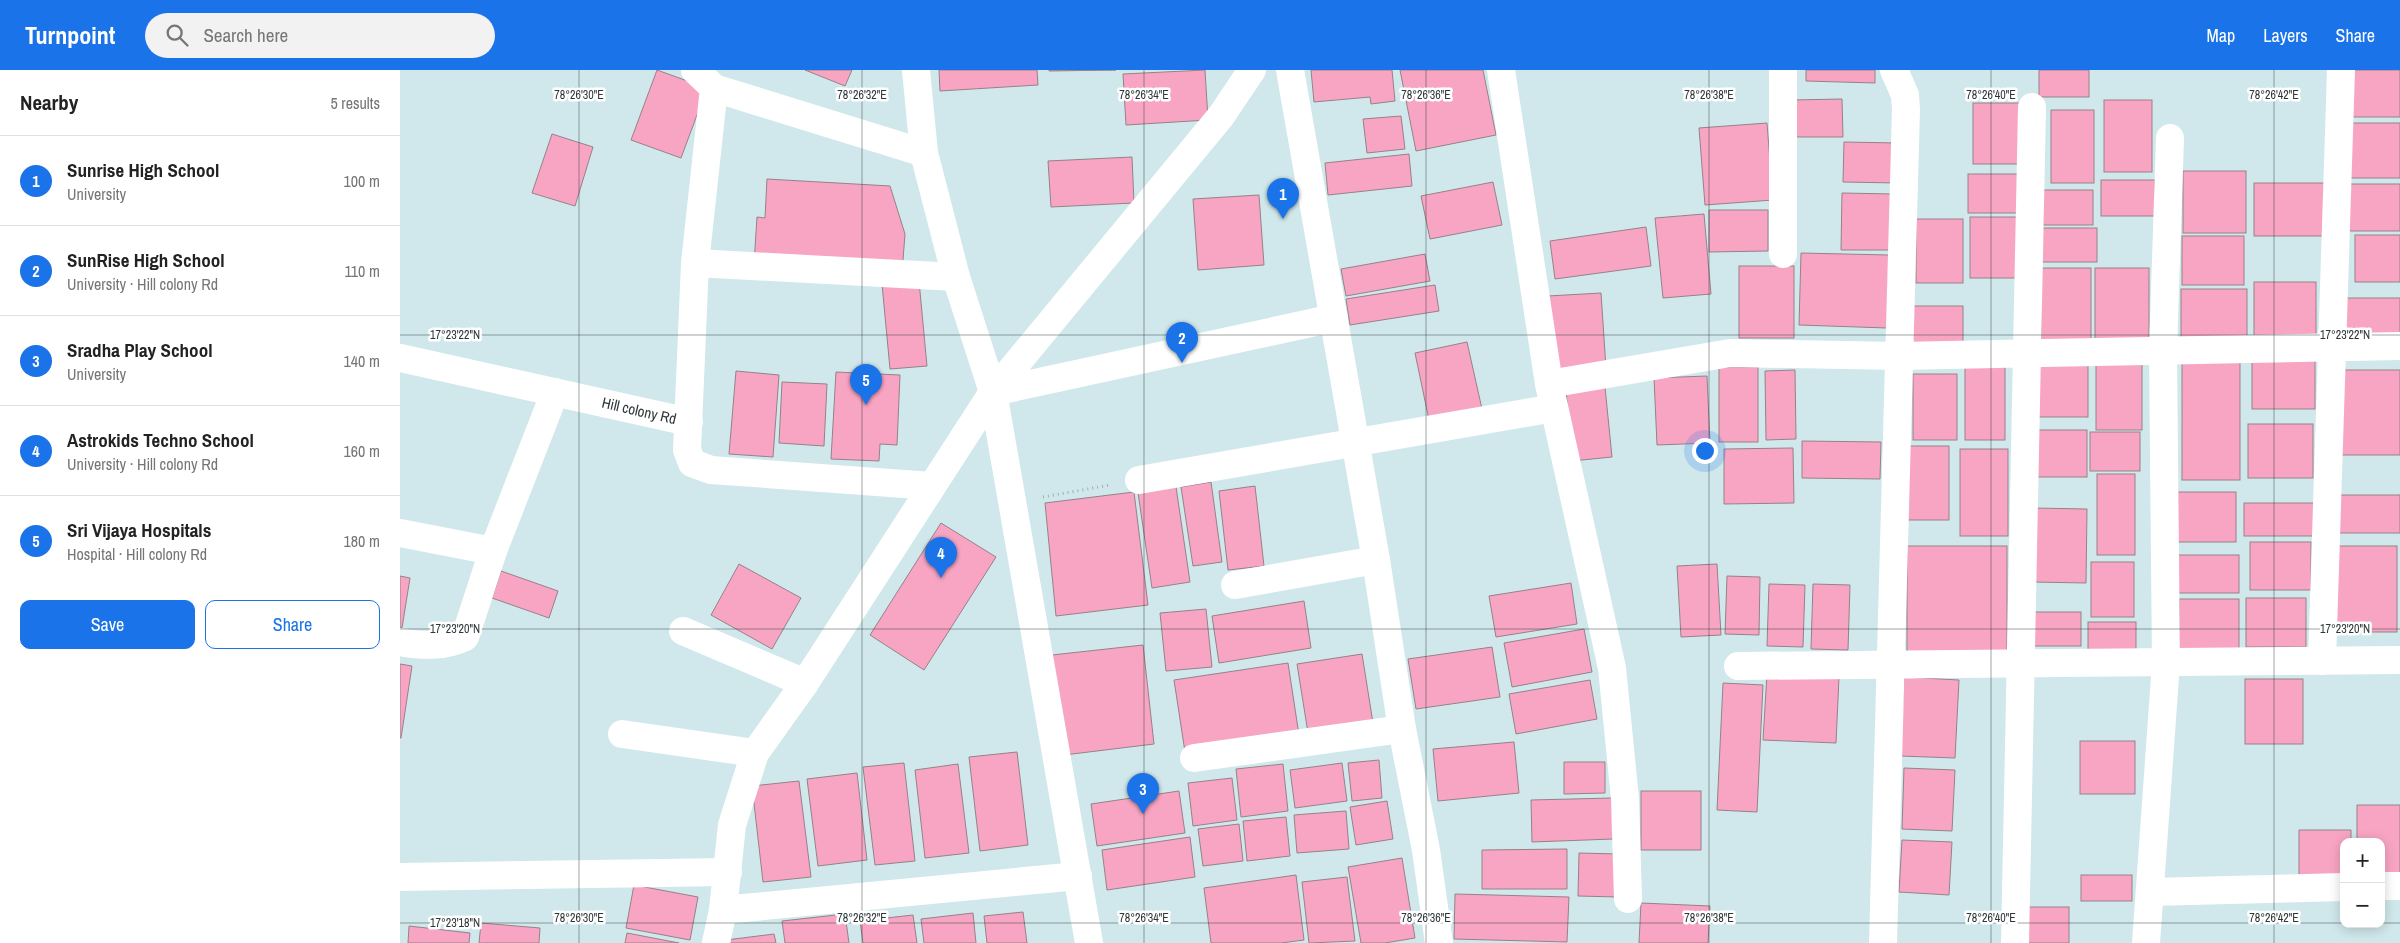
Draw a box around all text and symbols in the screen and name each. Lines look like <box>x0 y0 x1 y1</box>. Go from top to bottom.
search box <box>145 13 495 58</box>
text: Turnpoint <box>25 19 115 51</box>
icon: search <box>163 21 191 49</box>
text: Search here <box>203 22 288 48</box>
text: Map <box>2207 23 2235 48</box>
text: Layers <box>2263 23 2308 48</box>
text: Share <box>2336 23 2375 48</box>
text: 78°26'30"E <box>554 87 604 103</box>
text: 78°26'32"E <box>837 87 887 103</box>
text: 78°26'34"E <box>1119 87 1169 103</box>
text: 78°26'36"E <box>1401 87 1451 103</box>
text: 78°26'38"E <box>1684 87 1734 103</box>
text: 78°26'40"E <box>1966 87 2016 103</box>
text: 78°26'42"E <box>2249 87 2299 103</box>
text: Nearby <box>20 88 78 117</box>
text: 5 results <box>330 92 380 114</box>
text: Sunrise High School <box>67 157 219 183</box>
text: 1 <box>32 170 40 192</box>
text: 100 m <box>344 170 380 192</box>
pin: 1 <box>1267 178 1299 219</box>
text: University <box>67 183 126 205</box>
text: SunRise High School <box>67 247 225 273</box>
text: 2 <box>32 260 40 282</box>
text: 110 m <box>344 260 380 282</box>
text: University · Hill colony Rd <box>67 273 218 295</box>
pin: 2 <box>1166 322 1198 363</box>
text: 17°23'22"N <box>430 327 480 343</box>
text: 17°23'22"N <box>2320 327 2370 343</box>
text: Sradha Play School <box>67 337 212 363</box>
text: 3 <box>32 350 40 372</box>
text: 140 m <box>344 350 380 372</box>
text: University <box>67 363 126 385</box>
pin: 5 <box>850 364 882 405</box>
street label: Hill colony Rd <box>600 392 678 429</box>
text: Astrokids Techno School <box>67 427 254 453</box>
your location <box>1692 438 1718 464</box>
text: 4 <box>32 440 40 462</box>
text: 160 m <box>344 440 380 462</box>
text: University · Hill colony Rd <box>67 453 218 475</box>
text: Sri Vijaya Hospitals <box>67 517 211 543</box>
text: 5 <box>32 530 40 552</box>
text: 180 m <box>344 530 380 552</box>
pin: 4 <box>925 537 957 578</box>
text: Hospital · Hill colony Rd <box>67 543 207 565</box>
button: Save <box>20 600 195 649</box>
button: Share <box>205 600 380 649</box>
text: 17°23'20"N <box>430 621 480 637</box>
text: 17°23'20"N <box>2320 621 2370 637</box>
pin: 3 <box>1127 773 1159 814</box>
map controls <box>2340 838 2385 928</box>
button: + <box>2340 838 2385 883</box>
button: − <box>2340 883 2385 928</box>
text: 78°26'30"E <box>554 910 604 926</box>
text: 78°26'32"E <box>837 910 887 926</box>
text: 78°26'34"E <box>1119 910 1169 926</box>
text: 78°26'36"E <box>1401 910 1451 926</box>
text: 78°26'38"E <box>1684 910 1734 926</box>
text: 78°26'40"E <box>1966 910 2016 926</box>
text: 78°26'42"E <box>2249 910 2299 926</box>
text: 17°23'18"N <box>430 915 480 931</box>

